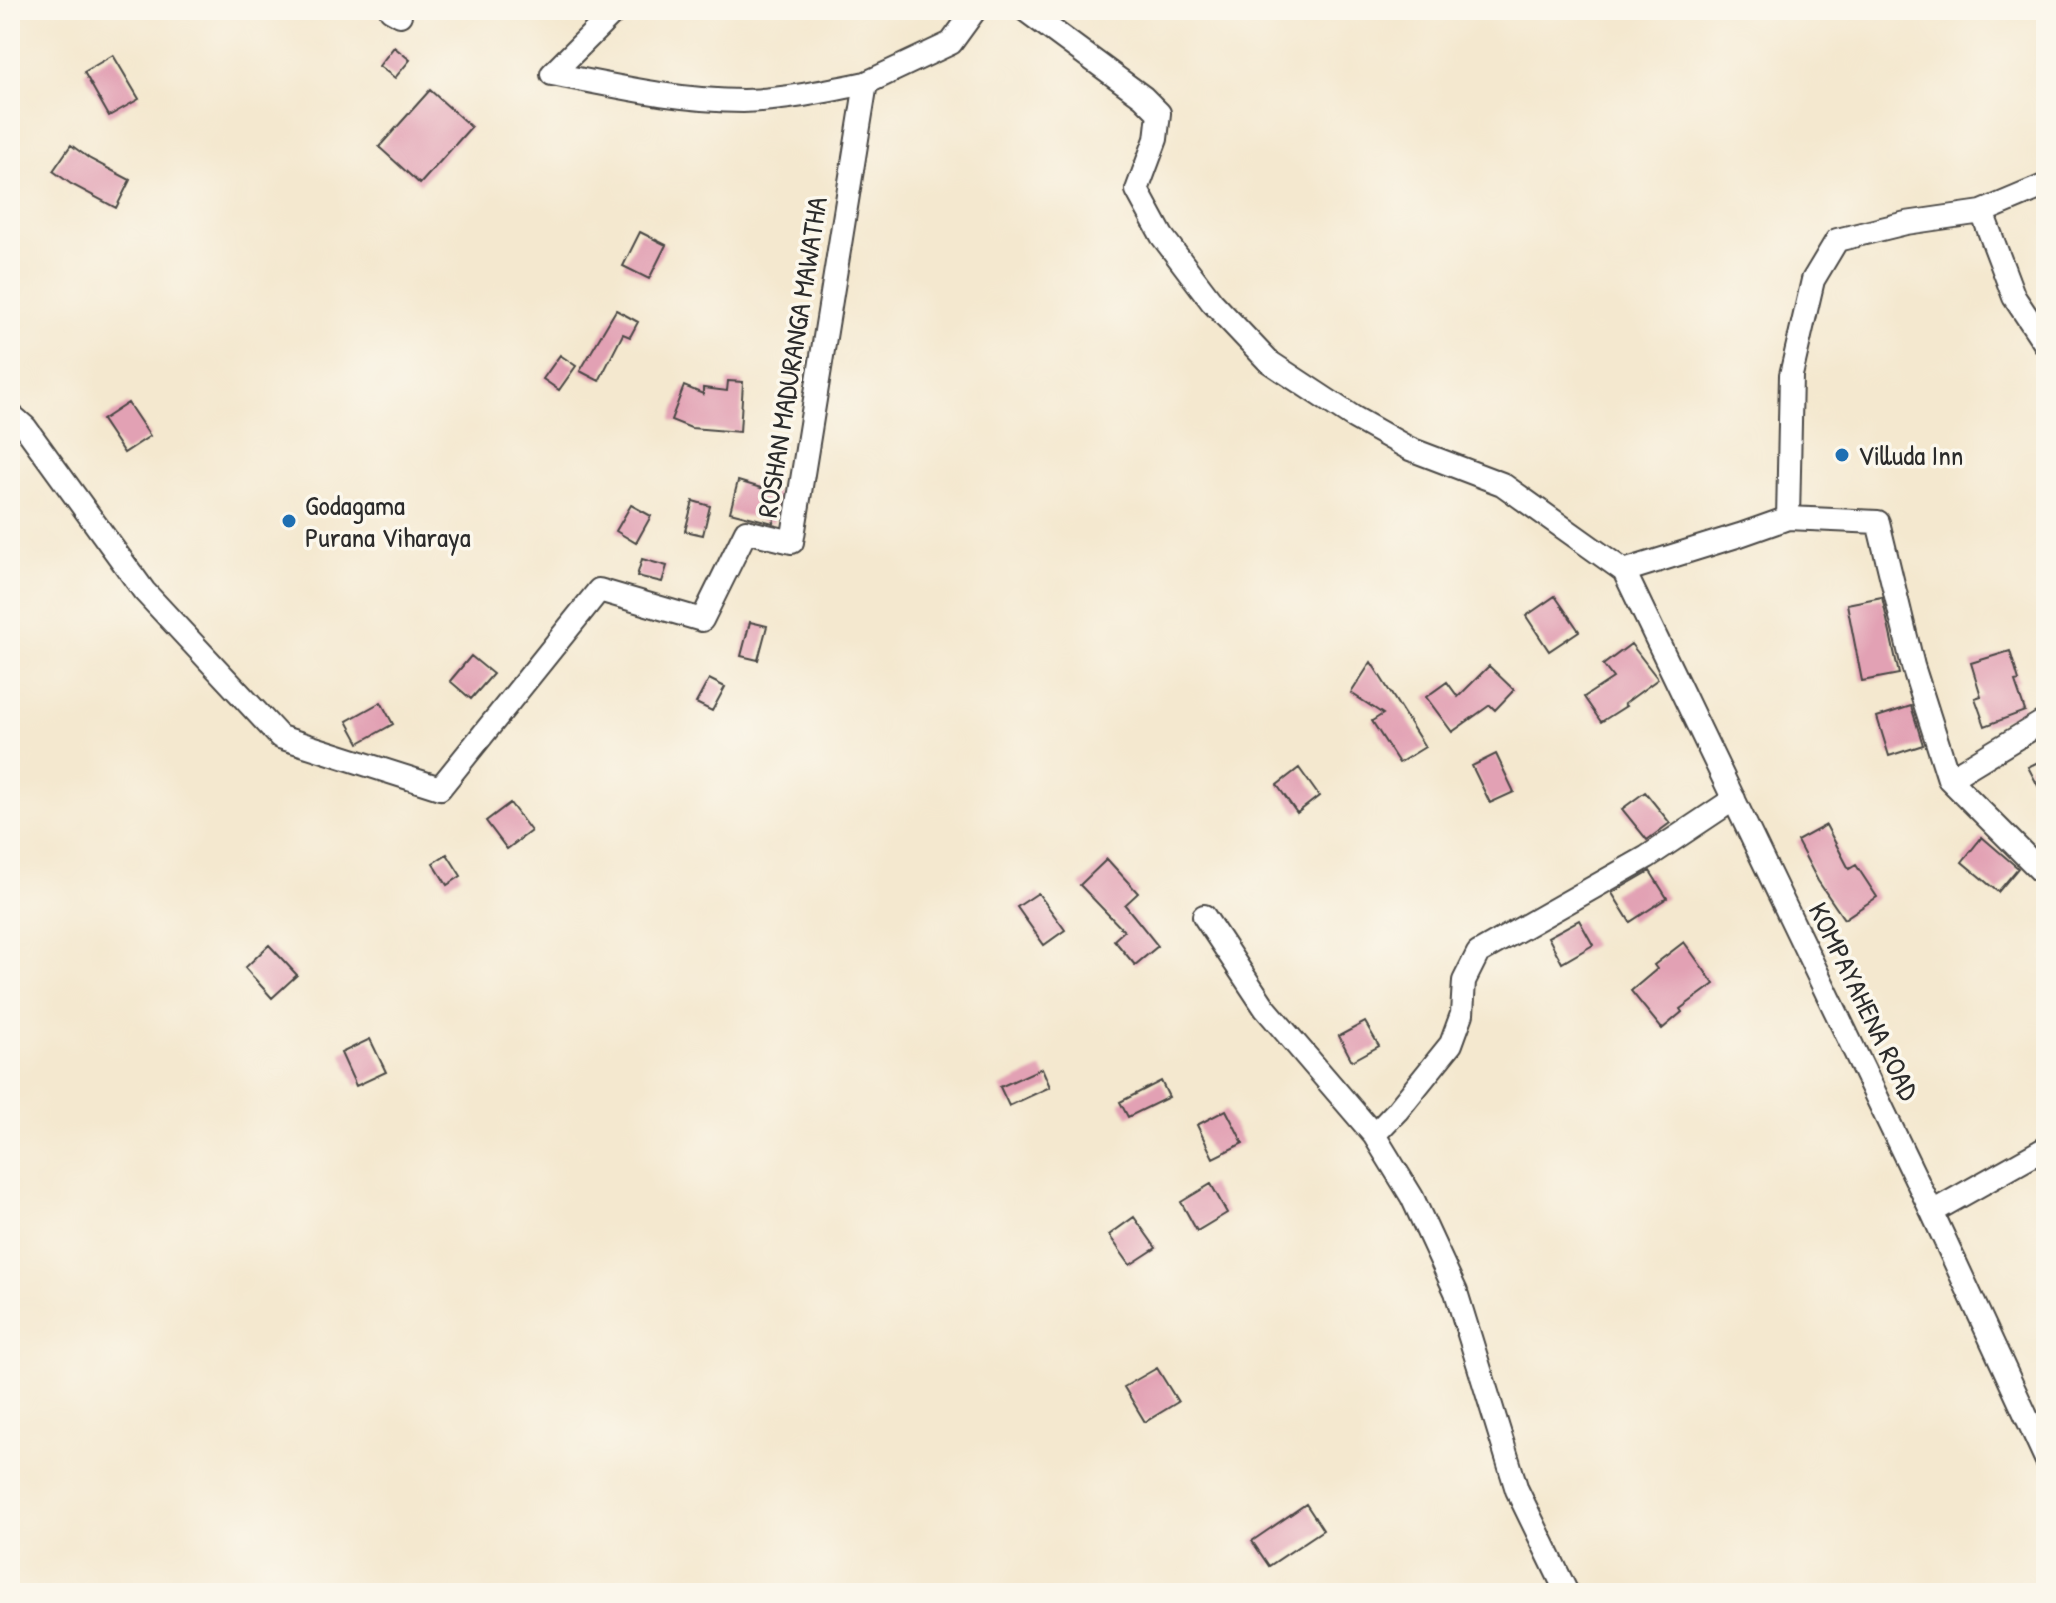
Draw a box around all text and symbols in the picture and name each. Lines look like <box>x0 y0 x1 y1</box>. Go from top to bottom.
street label: ROSHAN MADURANGA MAWATHA <box>748 194 836 520</box>
place label: Villuda Inn <box>1858 436 1964 474</box>
marker: Villuda Inn <box>1833 446 1851 464</box>
place label: Godagama Purana Viharaya <box>305 486 471 556</box>
marker: Godagama Purana Viharaya <box>280 512 298 530</box>
street label: KOMPAYAHENA ROAD <box>1800 896 1929 1107</box>

